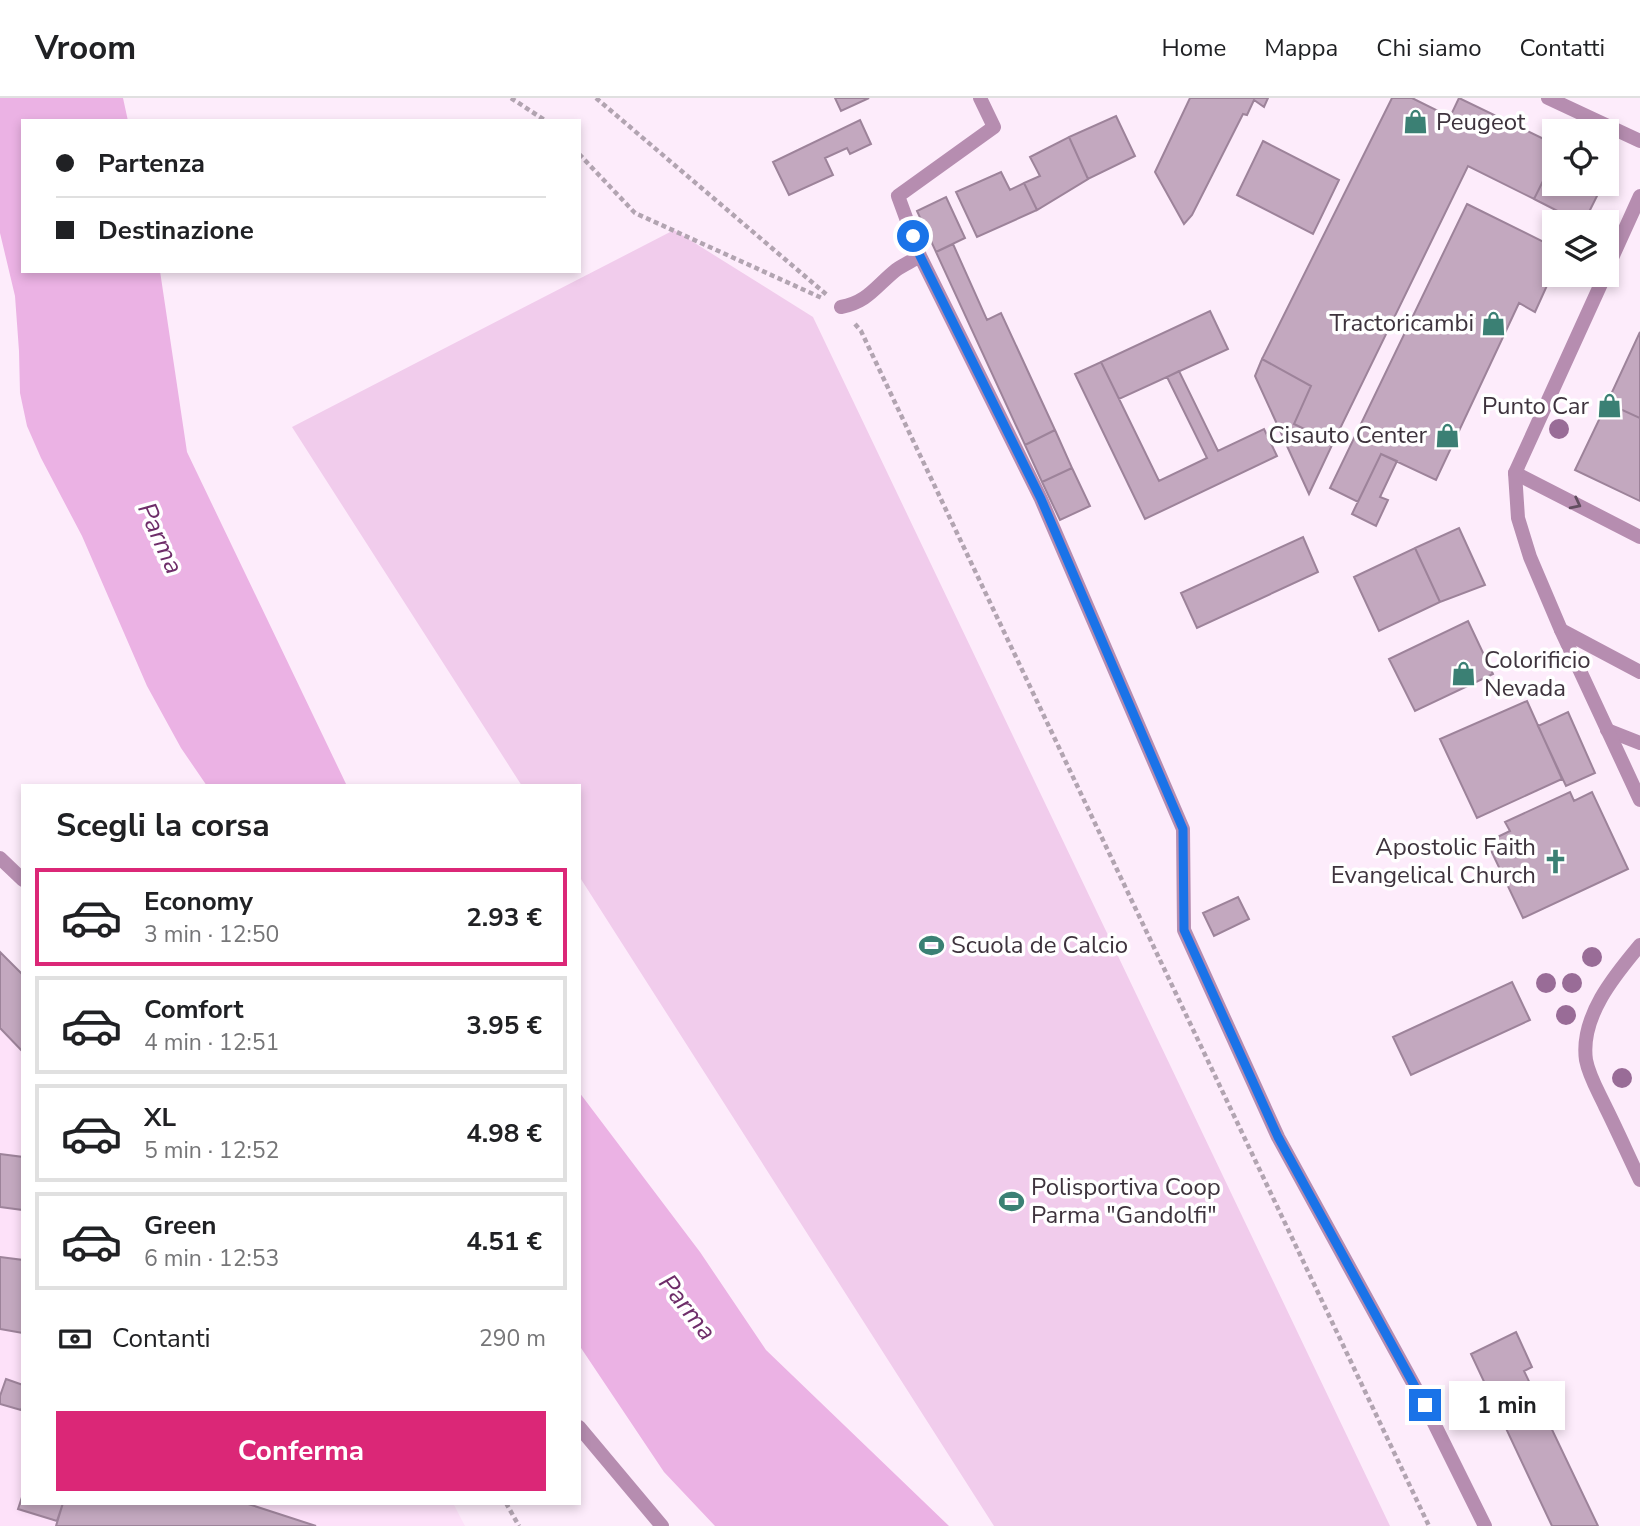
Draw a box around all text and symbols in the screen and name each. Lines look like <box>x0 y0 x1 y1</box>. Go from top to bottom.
text: Vroom <box>35 26 136 71</box>
text: Home <box>1161 32 1226 64</box>
text: Mappa <box>1264 32 1338 64</box>
text: Chi siamo <box>1376 32 1482 64</box>
text: Contatti <box>1520 32 1605 64</box>
place label: Peugeot <box>1436 106 1526 138</box>
shop icon: Peugeot <box>1402 108 1430 136</box>
map controls <box>1542 119 1619 287</box>
button: locate <box>1542 119 1619 196</box>
text: Partenza <box>98 146 205 181</box>
button: layers <box>1542 210 1619 287</box>
text: Destinazione <box>98 213 254 248</box>
route start <box>897 220 929 252</box>
place label: Tractoricambi <box>1329 307 1474 339</box>
shop icon: Tractoricambi <box>1480 309 1508 337</box>
place label: Punto Car <box>1482 390 1589 422</box>
shop icon: Punto Car <box>1595 392 1623 420</box>
place label: Cisauto Center <box>1268 419 1427 451</box>
shop icon: Cisauto Center <box>1433 421 1461 449</box>
one-way arrow <box>1569 496 1581 509</box>
water label: Parma <box>129 497 192 580</box>
place label: Colorificio Nevada <box>1484 644 1591 704</box>
shop icon: Colorificio Nevada <box>1450 660 1478 688</box>
text: Scegli la corsa <box>56 804 270 847</box>
place label: Apostolic Faith Evangelical Church <box>1331 831 1536 891</box>
church icon: Apostolic Faith Evangelical Church <box>1542 847 1570 875</box>
text: Economy <box>144 884 253 919</box>
icon: car <box>60 886 123 949</box>
text: 2.93 € <box>466 900 542 935</box>
text: 3 min · 12:50 <box>144 919 279 950</box>
place label: Scuola de Calcio <box>951 929 1128 961</box>
sports icon: Scuola de Calcio <box>917 931 945 959</box>
text: Comfort <box>144 992 244 1027</box>
icon: car <box>60 994 123 1057</box>
text: 3.95 € <box>466 1008 542 1043</box>
text: 4 min · 12:51 <box>144 1027 279 1058</box>
text: XL <box>144 1100 176 1135</box>
icon: car <box>60 1102 123 1165</box>
text: 4.98 € <box>466 1116 542 1151</box>
text: 5 min · 12:52 <box>144 1135 279 1166</box>
place label: Polisportiva Coop Parma "Gandolfi" <box>1031 1171 1221 1231</box>
sports icon: Polisportiva Coop Parma "Gandolfi" <box>997 1187 1025 1215</box>
text: Green <box>144 1208 217 1243</box>
icon: car <box>60 1210 123 1273</box>
text: 4.51 € <box>466 1224 542 1259</box>
text: 6 min · 12:53 <box>144 1243 279 1274</box>
water label: Parma <box>651 1267 724 1348</box>
icon: cash <box>56 1320 94 1358</box>
text: Contanti <box>112 1321 211 1356</box>
text: 290 m <box>479 1323 546 1354</box>
callout: 1 min <box>1450 1380 1565 1430</box>
route end <box>1409 1389 1441 1421</box>
text: 1 min <box>1477 1390 1537 1421</box>
button: Conferma <box>56 1411 546 1491</box>

